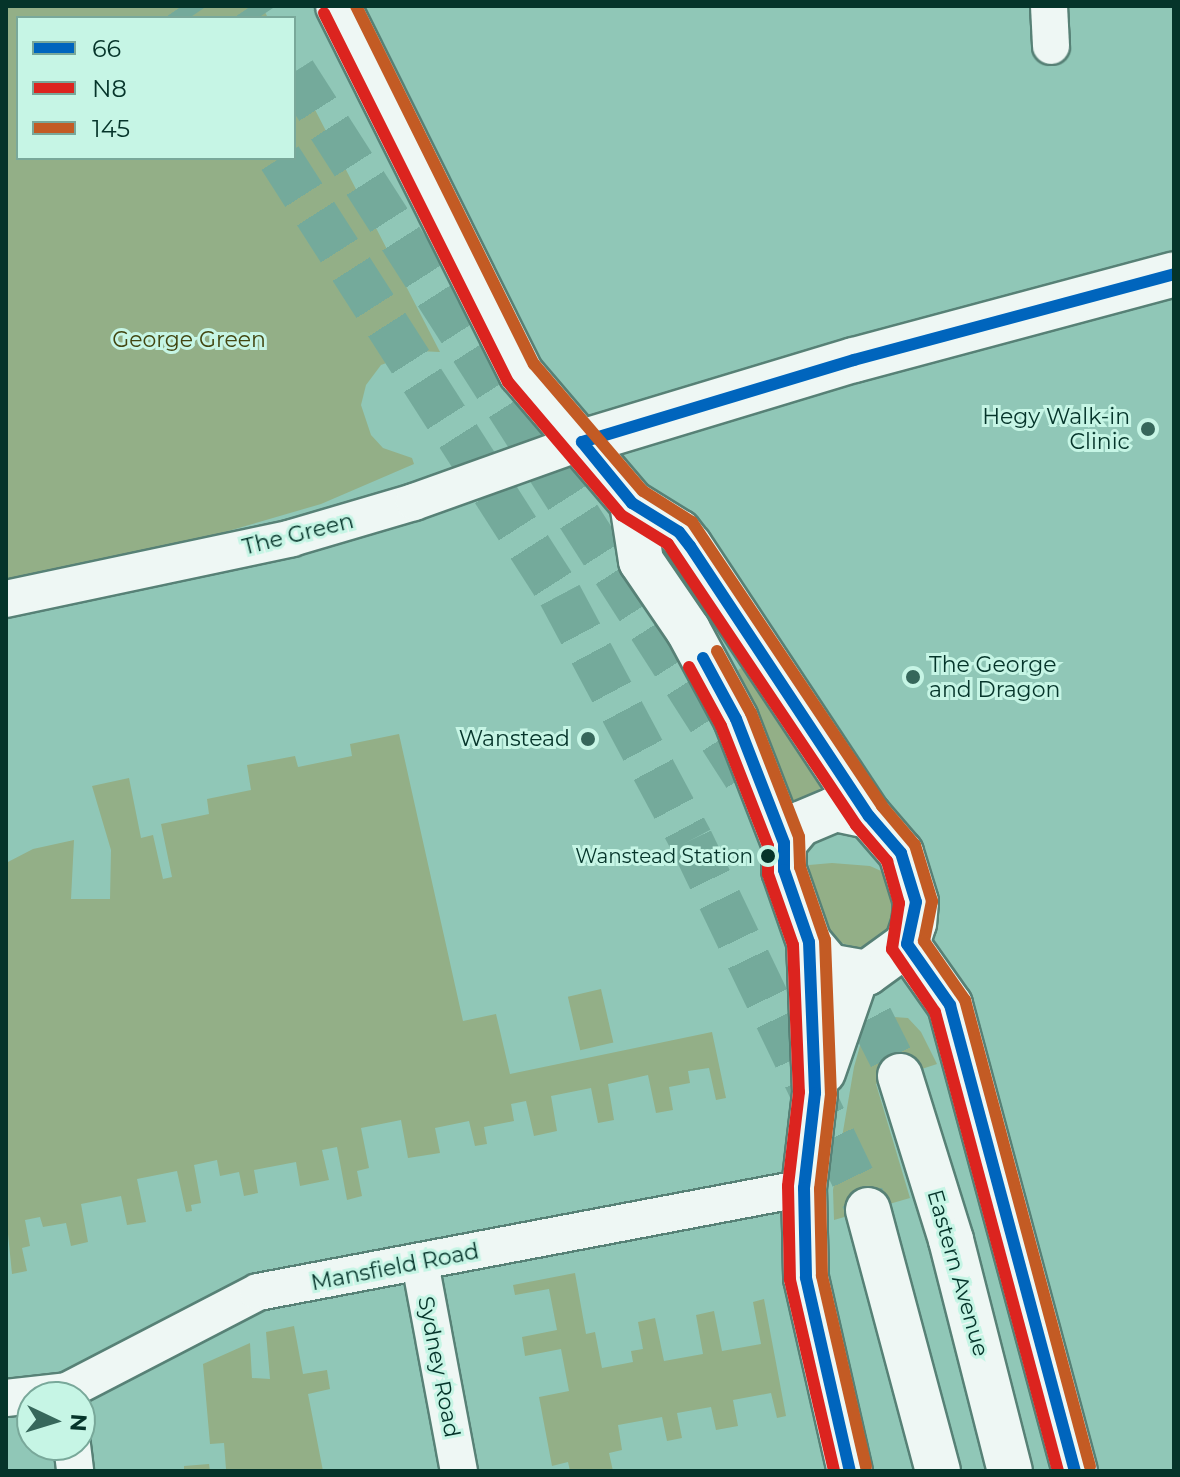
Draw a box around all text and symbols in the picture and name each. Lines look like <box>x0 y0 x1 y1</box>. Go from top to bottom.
legend <box>16 16 296 160</box>
text: 66 <box>92 34 121 63</box>
text: N8 <box>92 74 127 103</box>
text: 145 <box>92 114 130 143</box>
park label: George Green <box>112 327 266 353</box>
place label: Hegy Walk-in Clinic <box>982 403 1130 454</box>
marker: Hegy Walk-in Clinic <box>1137 418 1159 440</box>
street label: The Green <box>240 507 356 561</box>
place label: The George and Dragon <box>929 651 1060 702</box>
marker: The George and Dragon <box>904 668 922 686</box>
place label: Wanstead <box>459 726 570 752</box>
marker: Wanstead <box>577 728 599 750</box>
place label: Wanstead Station <box>575 844 753 868</box>
marker: Wanstead Station <box>760 848 776 864</box>
street label: Eastern Avenue <box>922 1187 994 1359</box>
street label: Mansfield Road <box>309 1238 481 1296</box>
street label: Sydney Road <box>412 1294 466 1440</box>
north arrow <box>16 1381 96 1461</box>
text: N <box>64 1413 93 1432</box>

